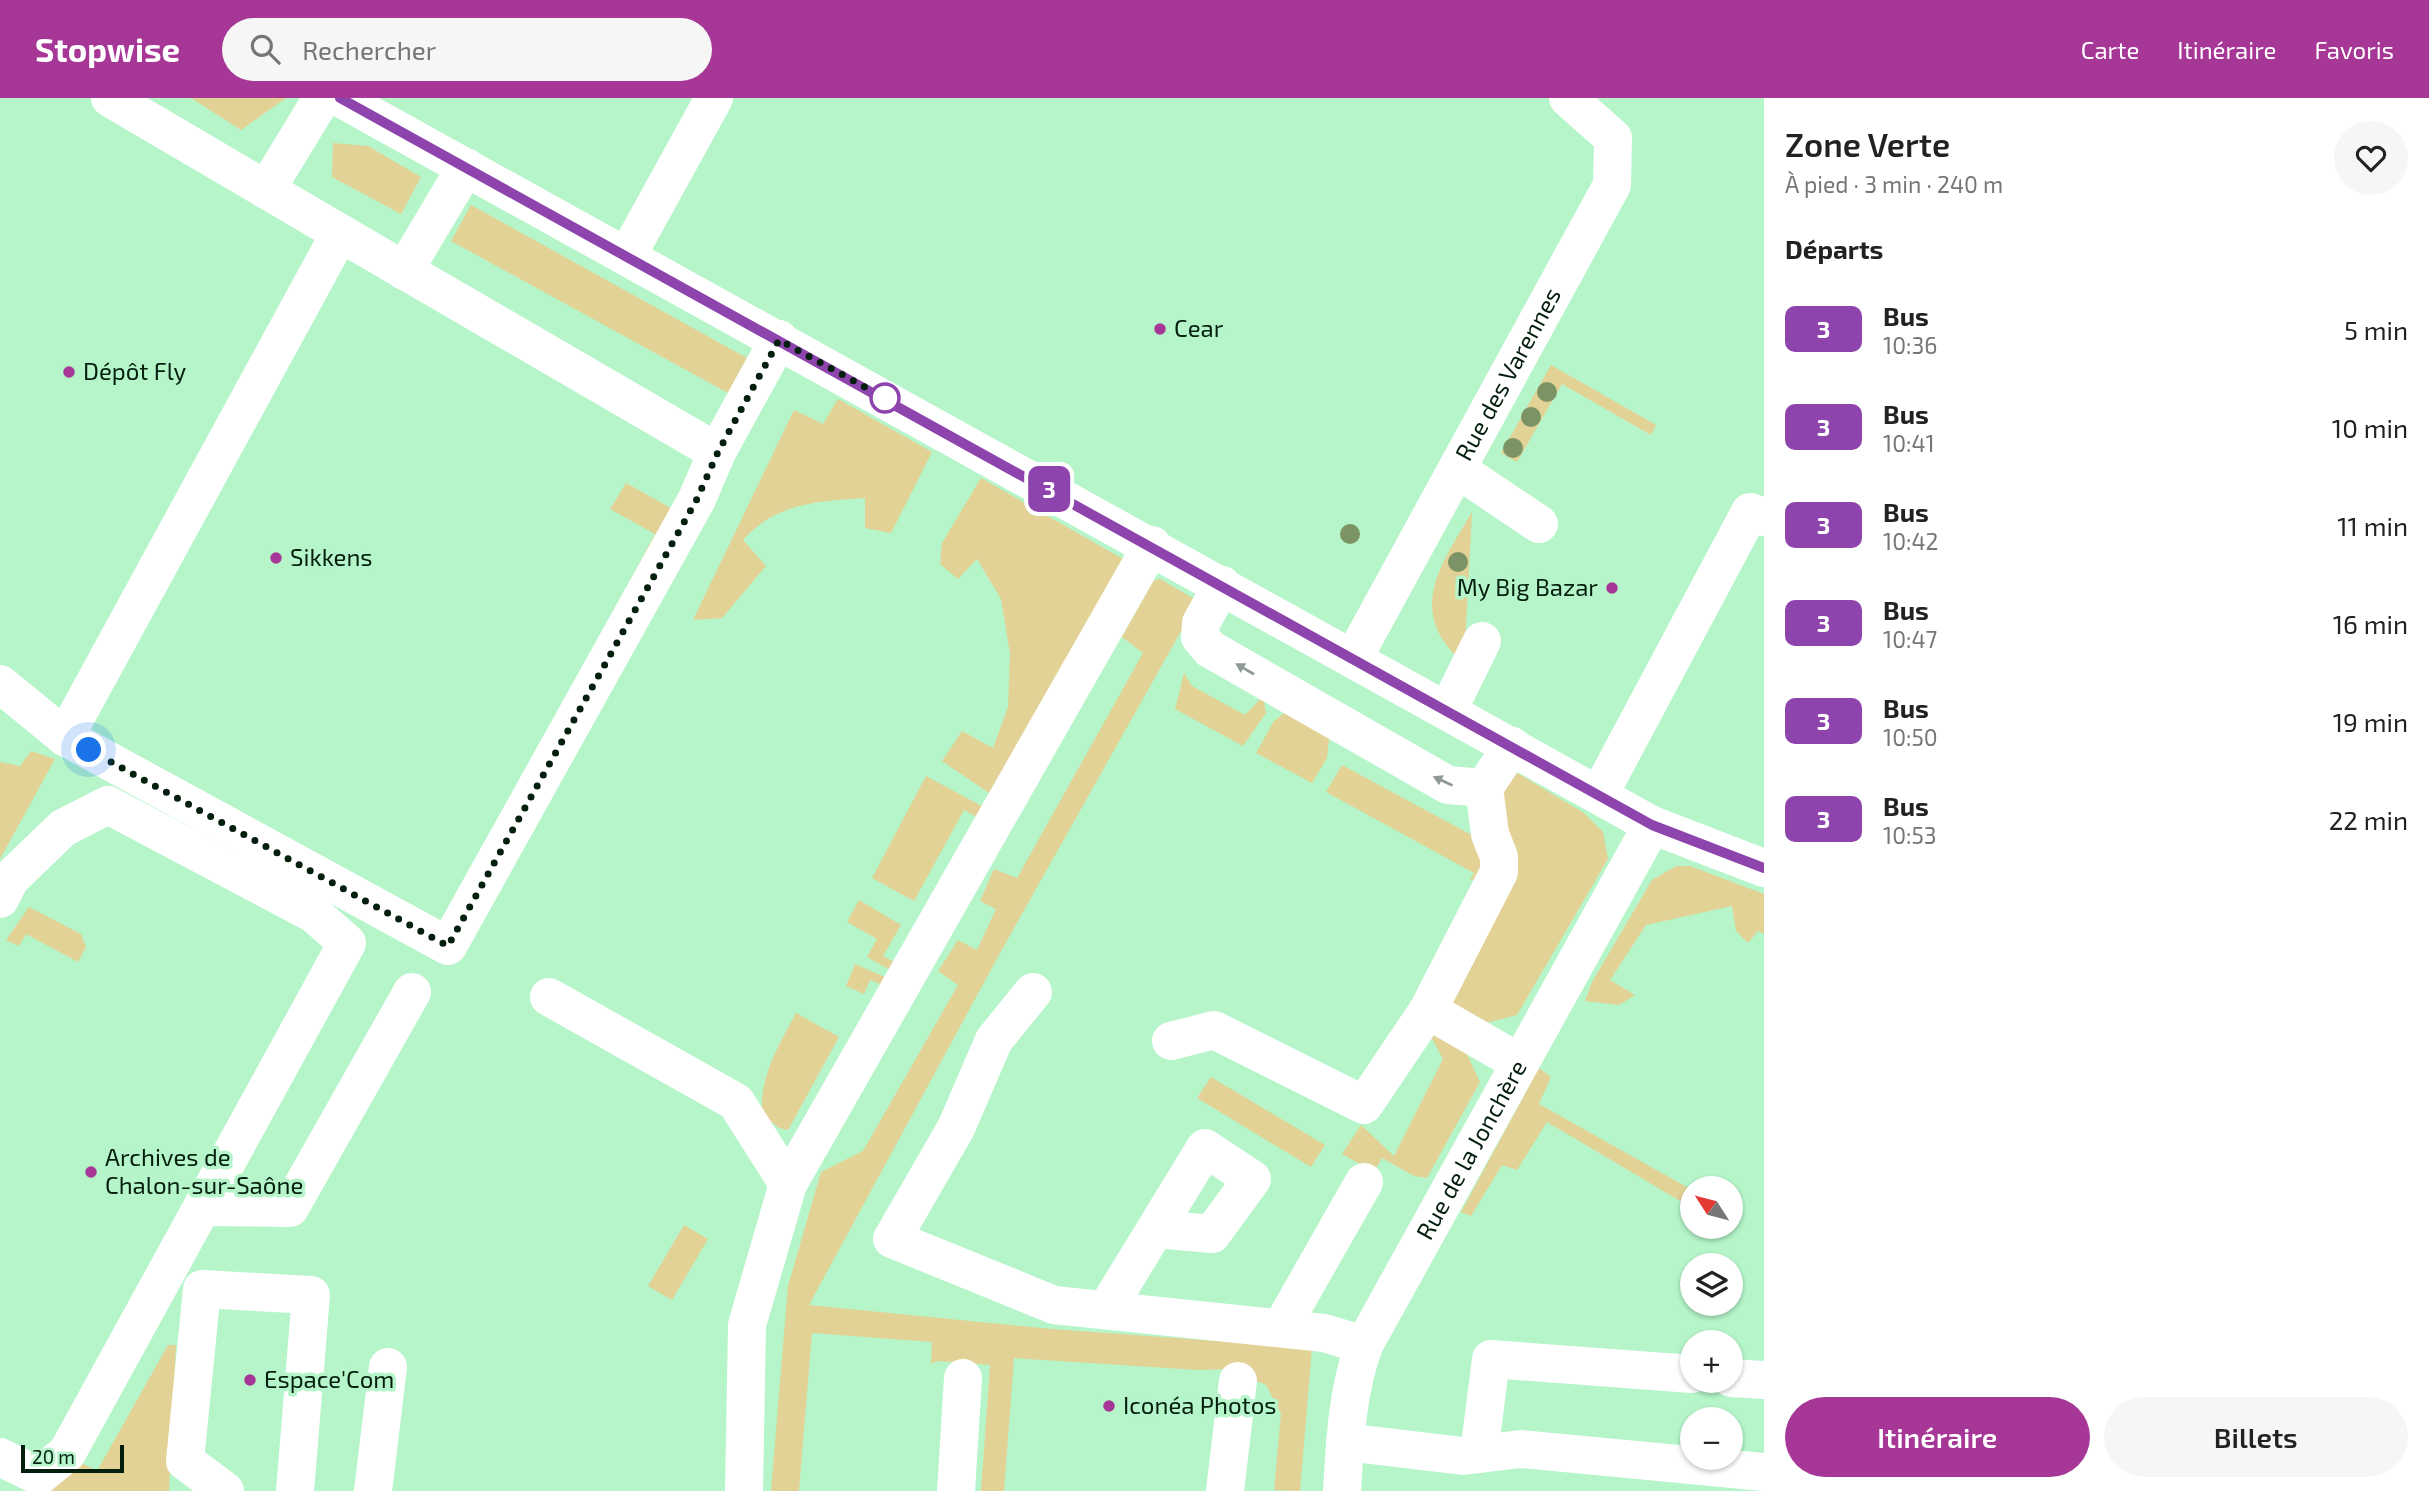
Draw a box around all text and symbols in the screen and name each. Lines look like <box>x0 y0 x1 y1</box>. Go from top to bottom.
search box <box>222 18 712 81</box>
text: Stopwise <box>35 29 180 69</box>
icon: search <box>246 30 284 68</box>
text: Rechercher <box>302 34 436 65</box>
text: Carte <box>2081 35 2139 64</box>
text: Itinéraire <box>2177 35 2276 64</box>
text: Favoris <box>2314 35 2394 64</box>
button: heart <box>2334 121 2408 195</box>
text: Zone Verte <box>1785 124 1950 164</box>
text: À pied · 3 min · 240 m <box>1785 170 2003 198</box>
text: Départs <box>1785 233 1883 264</box>
street label: Rue des Varennes <box>1448 282 1566 465</box>
text: Bus <box>1883 300 1929 331</box>
place label: Cear <box>1174 313 1224 342</box>
text: 3 <box>1817 314 1830 343</box>
text: 5 min <box>2344 314 2408 345</box>
marker: Cear <box>1152 321 1168 337</box>
text: 10:36 <box>1883 331 1937 359</box>
place label: Dépôt Fly <box>83 356 186 385</box>
marker: Dépôt Fly <box>61 364 77 380</box>
unlabelled marker <box>870 383 900 413</box>
text: Bus <box>1883 398 1929 429</box>
text: 3 <box>1817 412 1830 441</box>
text: 10 min <box>2332 412 2408 443</box>
text: 10:41 <box>1883 429 1935 457</box>
line badge: 3 <box>1026 466 1072 512</box>
text: 3 <box>1042 474 1056 503</box>
text: Bus <box>1883 496 1929 527</box>
text: 3 <box>1817 510 1830 539</box>
text: 11 min <box>2337 510 2408 541</box>
text: 10:42 <box>1883 527 1939 555</box>
place label: Sikkens <box>290 542 373 571</box>
marker: Sikkens <box>268 550 284 566</box>
place label: My Big Bazar <box>1457 572 1598 601</box>
marker: My Big Bazar <box>1604 580 1620 596</box>
text: Bus <box>1883 594 1929 625</box>
text: 3 <box>1817 608 1830 637</box>
text: 16 min <box>2333 608 2408 639</box>
text: 10:47 <box>1883 625 1937 653</box>
one-way arrow <box>1236 663 1255 675</box>
text: Bus <box>1883 692 1929 723</box>
text: 3 <box>1817 706 1830 735</box>
text: 19 min <box>2333 706 2408 737</box>
text: 10:50 <box>1883 723 1938 751</box>
your location <box>71 732 106 767</box>
one-way arrow <box>1433 775 1453 787</box>
text: Bus <box>1883 790 1929 821</box>
text: 3 <box>1817 804 1830 833</box>
text: 22 min <box>2329 804 2408 835</box>
text: 10:53 <box>1883 821 1937 849</box>
street label: Rue de la Jonchère <box>1409 1055 1532 1244</box>
place label: Archives de Chalon-sur-Saône <box>105 1142 303 1199</box>
marker: Archives de Chalon-sur-Saône <box>83 1164 99 1180</box>
north arrow <box>1680 1176 1743 1239</box>
map controls <box>1680 1176 1743 1470</box>
button: layers <box>1680 1253 1743 1316</box>
button: + <box>1680 1330 1743 1393</box>
place label: Espace'Com <box>264 1364 394 1393</box>
marker: Espace'Com <box>242 1372 258 1388</box>
place label: Iconéa Photos <box>1123 1390 1277 1419</box>
button: Itinéraire <box>1785 1397 2090 1477</box>
button: Billets <box>2104 1397 2408 1477</box>
marker: Iconéa Photos <box>1101 1398 1117 1414</box>
button: − <box>1680 1407 1743 1470</box>
scale bar <box>21 1442 124 1474</box>
text: 20 m <box>32 1445 75 1468</box>

